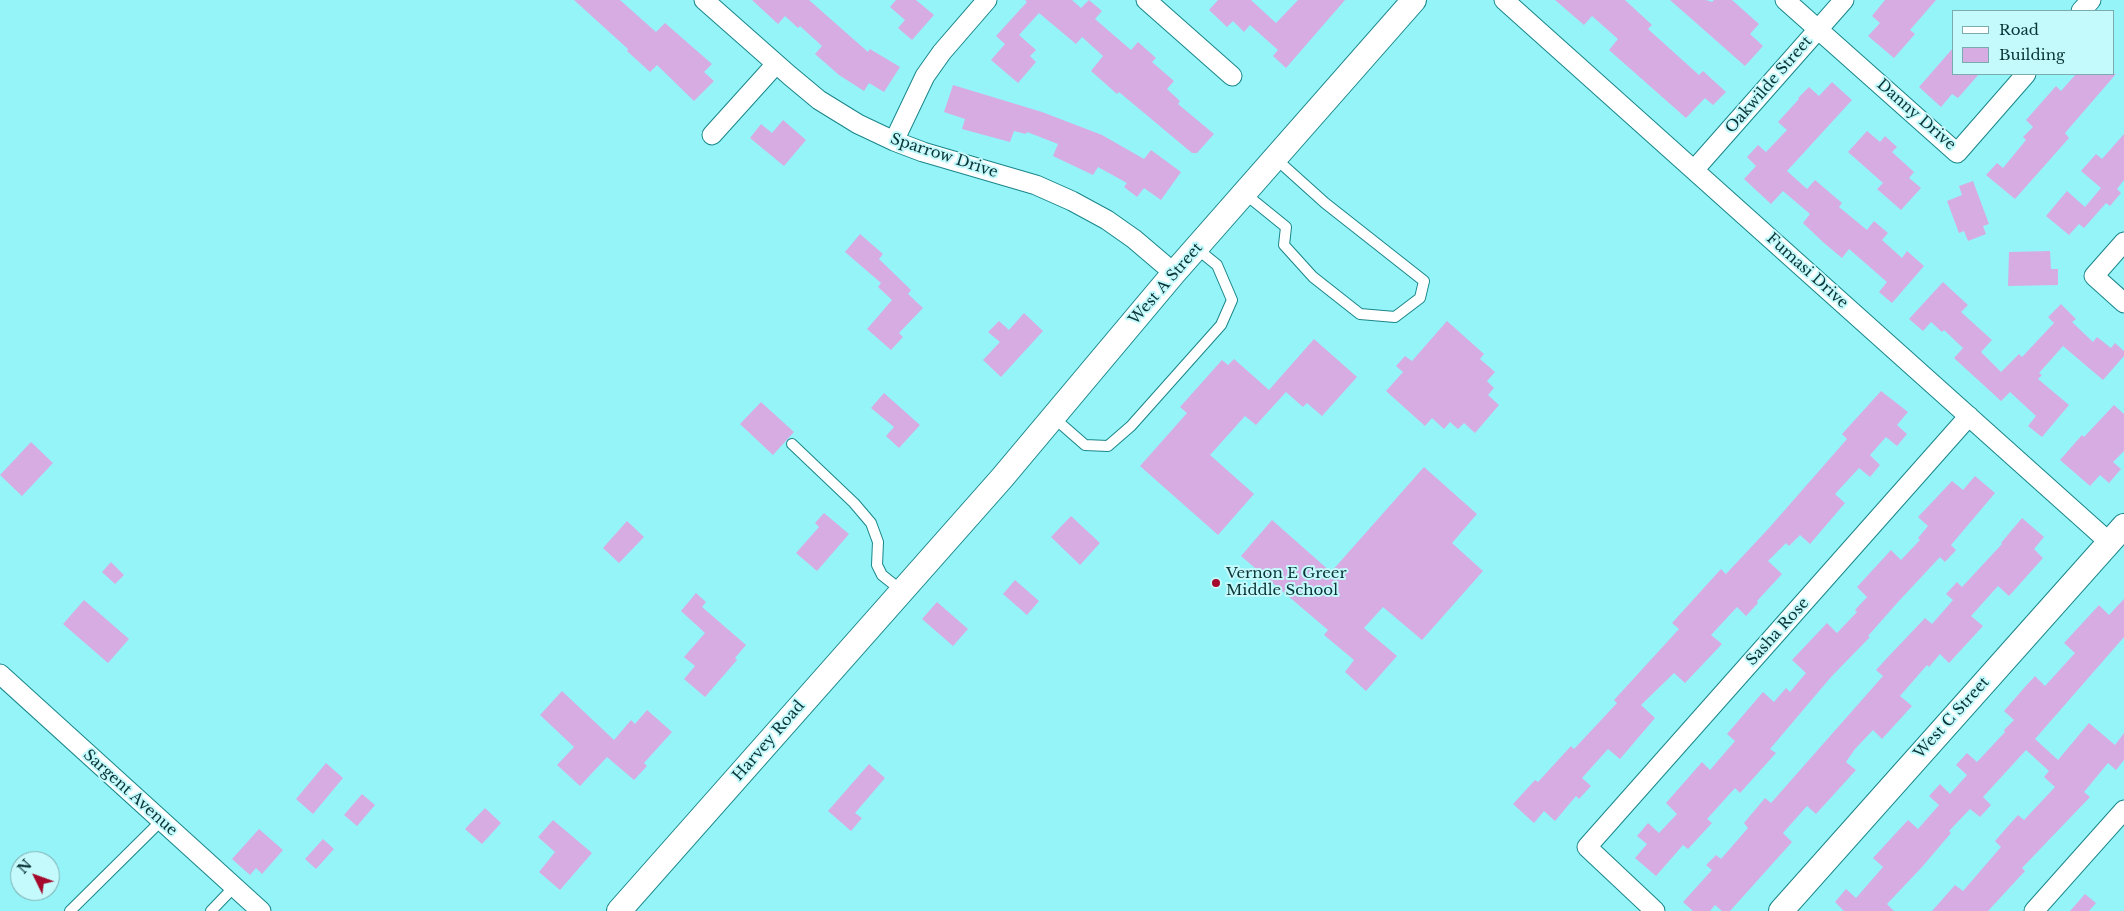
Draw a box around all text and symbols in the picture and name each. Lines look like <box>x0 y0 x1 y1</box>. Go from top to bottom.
legend <box>1952 10 2114 75</box>
text: Road <box>1999 20 2039 39</box>
street label: Oakwilde Street <box>1722 33 1816 137</box>
text: Building <box>1999 45 2065 64</box>
street label: Danny Drive <box>1873 76 1959 154</box>
street label: Sparrow Drive <box>888 130 1000 182</box>
street label: Fumasi Drive <box>1762 230 1852 312</box>
street label: West A Street <box>1125 239 1207 329</box>
place label: Vernon E Greer Middle School <box>1226 565 1347 600</box>
marker: Vernon E Greer Middle School <box>1210 577 1222 589</box>
street label: Sasha Rose <box>1743 595 1813 669</box>
street label: West C Street <box>1911 674 1993 762</box>
street label: Harvey Road <box>729 697 809 785</box>
street label: Sargent Avenue <box>79 746 181 840</box>
north arrow <box>10 851 60 901</box>
text: N <box>13 856 36 878</box>

